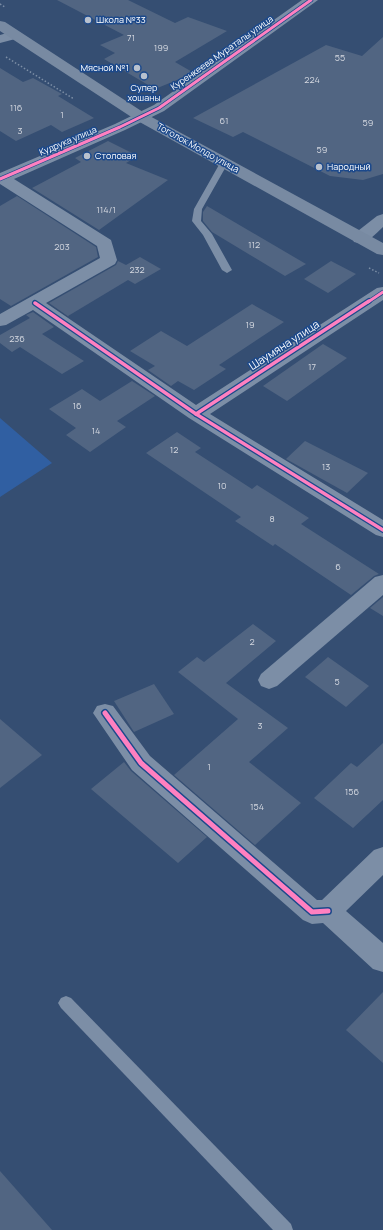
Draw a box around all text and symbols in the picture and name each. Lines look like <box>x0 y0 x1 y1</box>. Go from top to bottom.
street label: Куренкеева Мураталы улица <box>168 12 276 93</box>
place label: Школа №33 <box>96 13 146 26</box>
marker: Школа №33 <box>83 15 93 25</box>
house number: 71 <box>127 31 135 44</box>
house number: 199 <box>154 41 168 54</box>
house number: 55 <box>335 51 345 64</box>
place label: Мясной №1 <box>80 61 129 74</box>
marker: Мясной №1 <box>132 63 142 73</box>
marker: Супер хошаны <box>139 71 149 81</box>
house number: 224 <box>304 73 320 86</box>
place label: Супер хошаны <box>127 81 161 104</box>
house number: 116 <box>10 101 23 114</box>
house number: 1 <box>60 108 64 121</box>
house number: 61 <box>220 114 228 127</box>
house number: 59 <box>363 116 373 129</box>
street label: Тоголок Молдо улица <box>155 120 242 176</box>
street label: Кудрука улица <box>37 123 99 159</box>
house number: 3 <box>18 124 23 137</box>
house number: 59 <box>317 143 327 156</box>
place label: Столовая <box>95 149 137 162</box>
marker: Столовая <box>82 151 92 161</box>
place label: Народный <box>327 160 371 173</box>
marker: Народный <box>314 162 324 172</box>
house number: 114/1 <box>96 203 116 216</box>
house number: 112 <box>248 238 260 251</box>
house number: 203 <box>54 240 70 253</box>
house number: 232 <box>129 263 145 276</box>
street label: Шаумяна улица <box>246 316 322 373</box>
house number: 19 <box>245 318 255 331</box>
house number: 236 <box>9 332 25 345</box>
house number: 17 <box>308 360 316 373</box>
house number: 16 <box>72 399 82 412</box>
house number: 14 <box>92 424 100 437</box>
house number: 12 <box>170 443 178 456</box>
house number: 13 <box>322 460 330 473</box>
house number: 10 <box>218 479 227 492</box>
house number: 8 <box>269 512 275 525</box>
house number: 6 <box>335 560 341 573</box>
house number: 2 <box>249 635 255 648</box>
house number: 5 <box>334 675 340 688</box>
house number: 3 <box>258 719 263 732</box>
house number: 1 <box>207 760 211 773</box>
house number: 156 <box>345 785 360 798</box>
house number: 154 <box>250 800 264 813</box>

